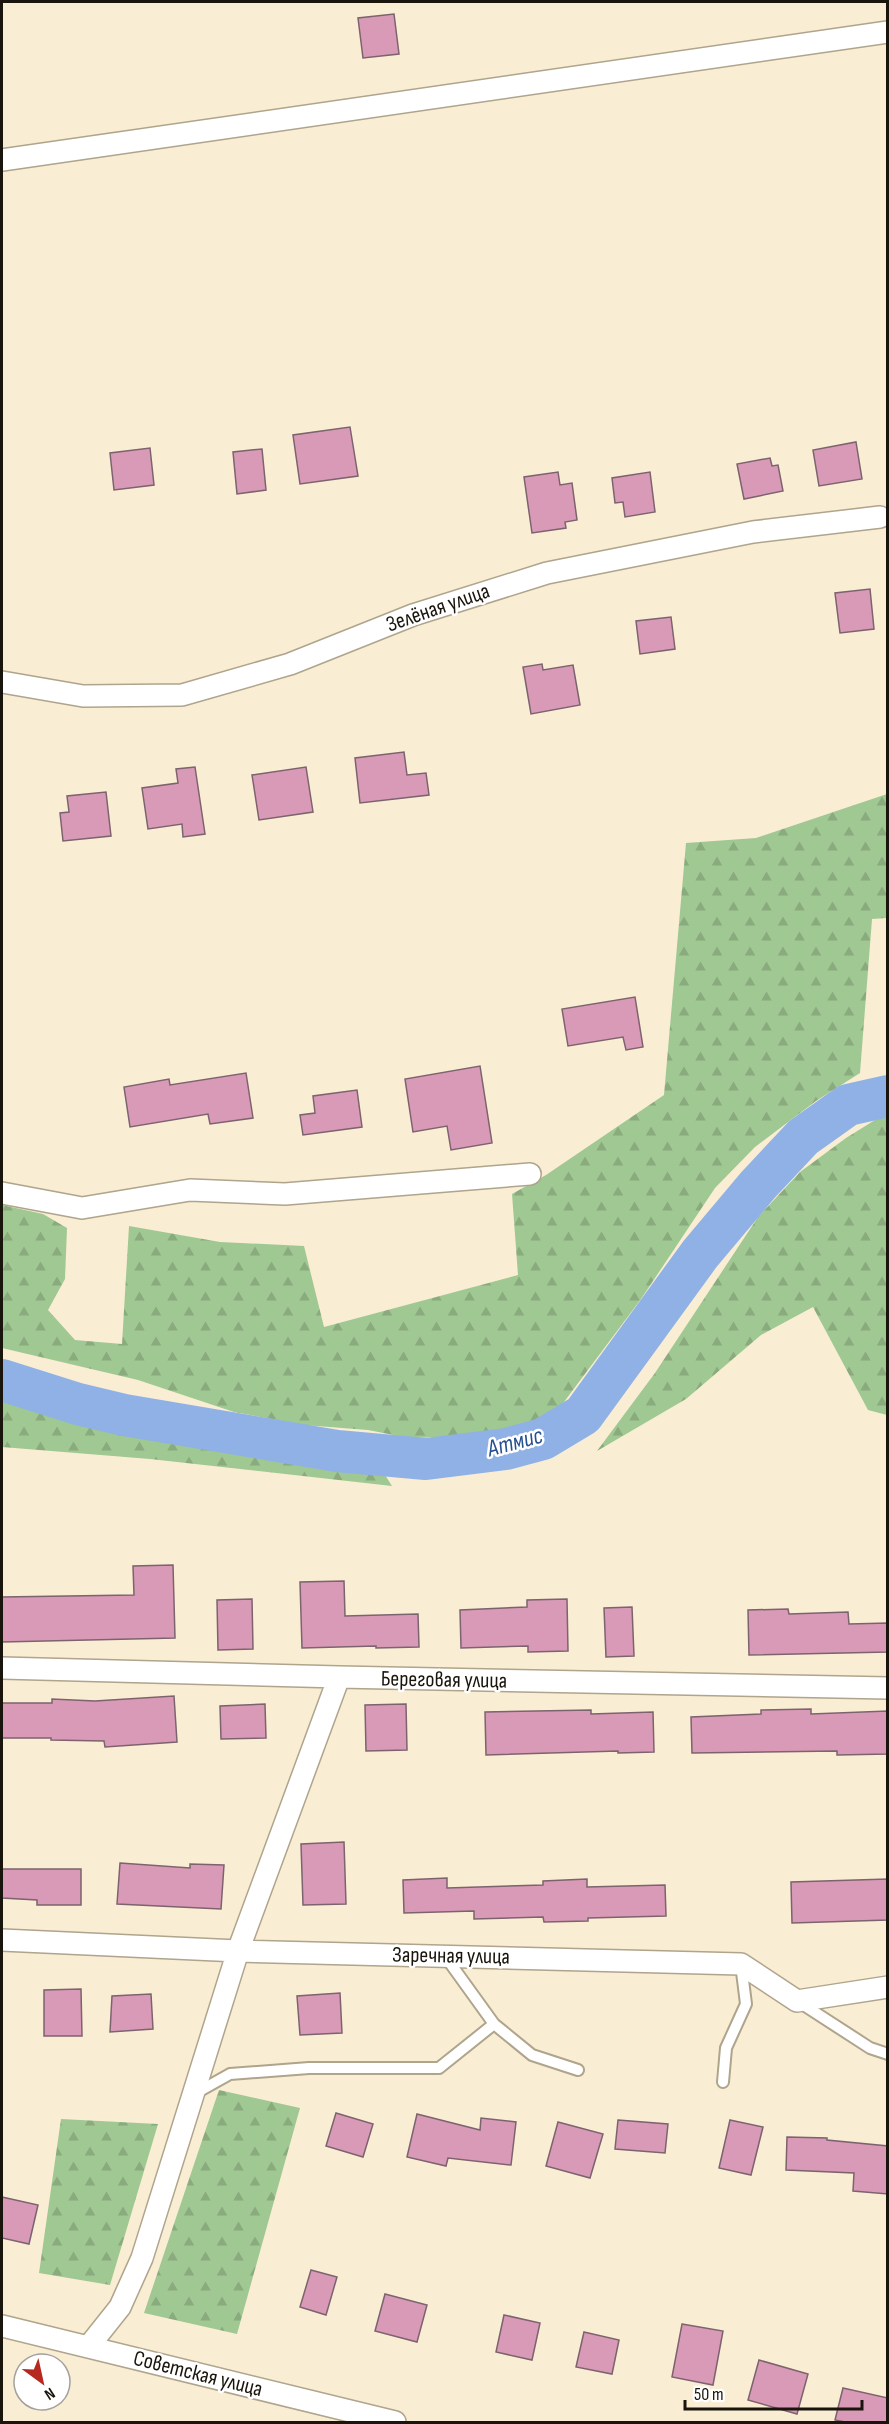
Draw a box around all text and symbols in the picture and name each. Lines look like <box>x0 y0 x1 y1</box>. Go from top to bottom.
street label: Зелёная улица <box>383 578 493 638</box>
water label: Атмис <box>483 1421 547 1464</box>
street label: Береговая улица <box>381 1665 507 1695</box>
street label: Заречная улица <box>392 1941 510 1971</box>
street label: Советская улица <box>131 2345 265 2403</box>
north arrow <box>12 2352 72 2412</box>
scale bar <box>685 2373 862 2411</box>
text: N <box>41 2383 58 2404</box>
text: 50 m <box>694 2384 724 2405</box>

